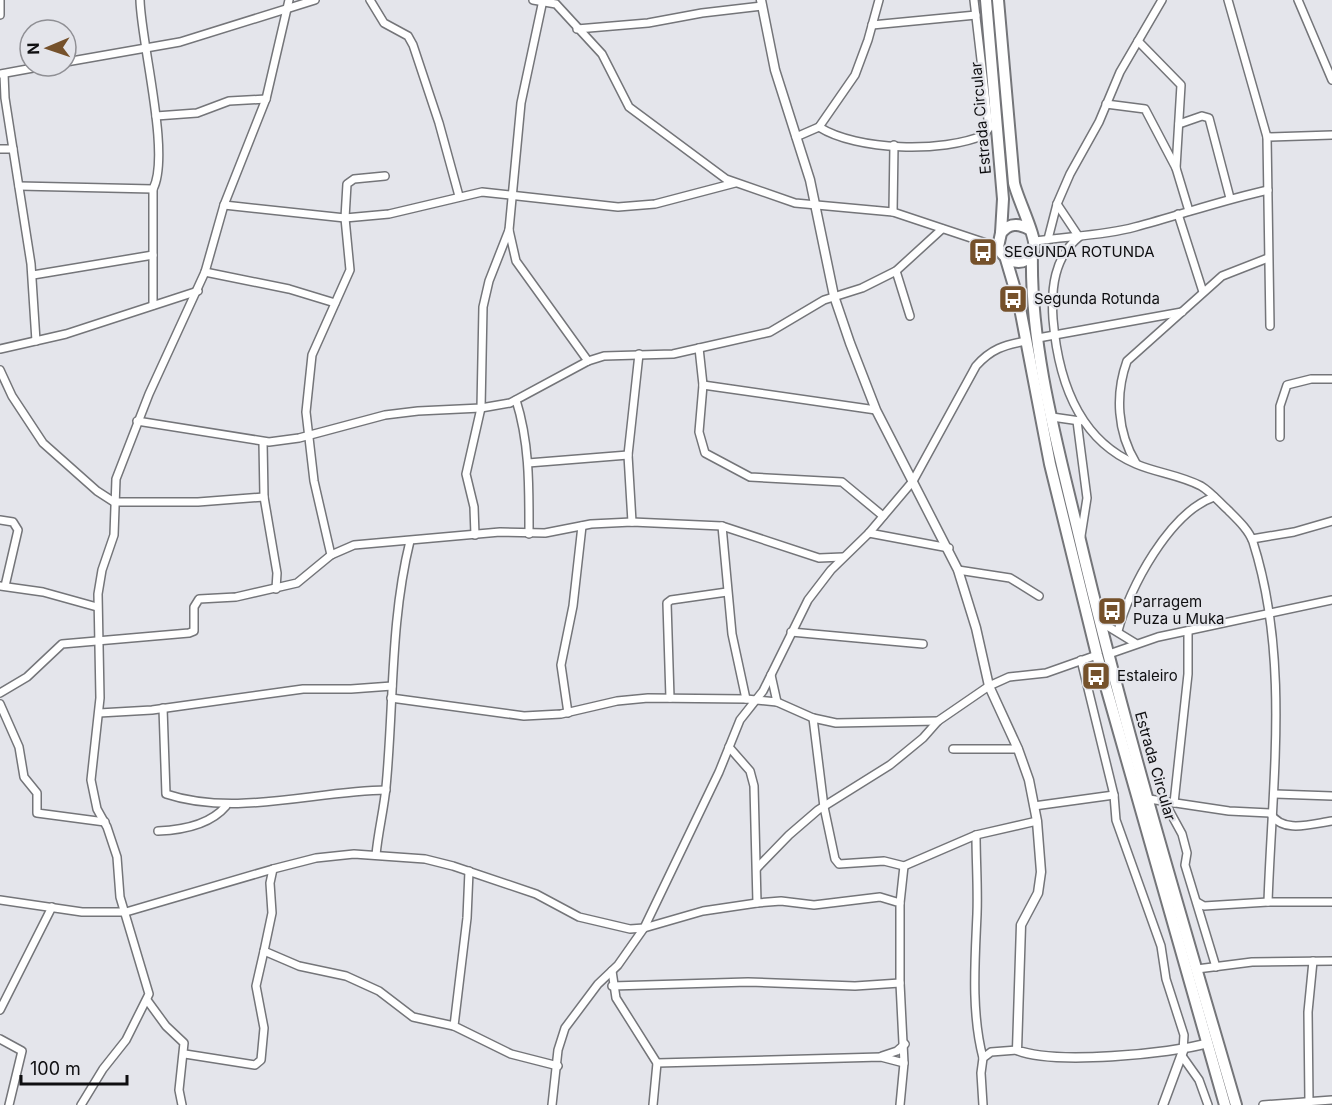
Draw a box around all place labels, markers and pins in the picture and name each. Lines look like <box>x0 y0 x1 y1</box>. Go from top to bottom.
bus stop icon: SEGUNDA ROTUNDA <box>967 236 999 268</box>
place label: SEGUNDA ROTUNDA <box>1004 242 1155 261</box>
bus stop icon: Segunda Rotunda <box>997 283 1029 315</box>
place label: Segunda Rotunda <box>1034 289 1160 308</box>
place label: Parragem Puza u Muka <box>1133 592 1225 628</box>
bus stop icon: Parragem Puza u Muka <box>1096 595 1128 627</box>
bus stop icon: Estaleiro <box>1080 660 1112 692</box>
place label: Estaleiro <box>1117 666 1178 685</box>

